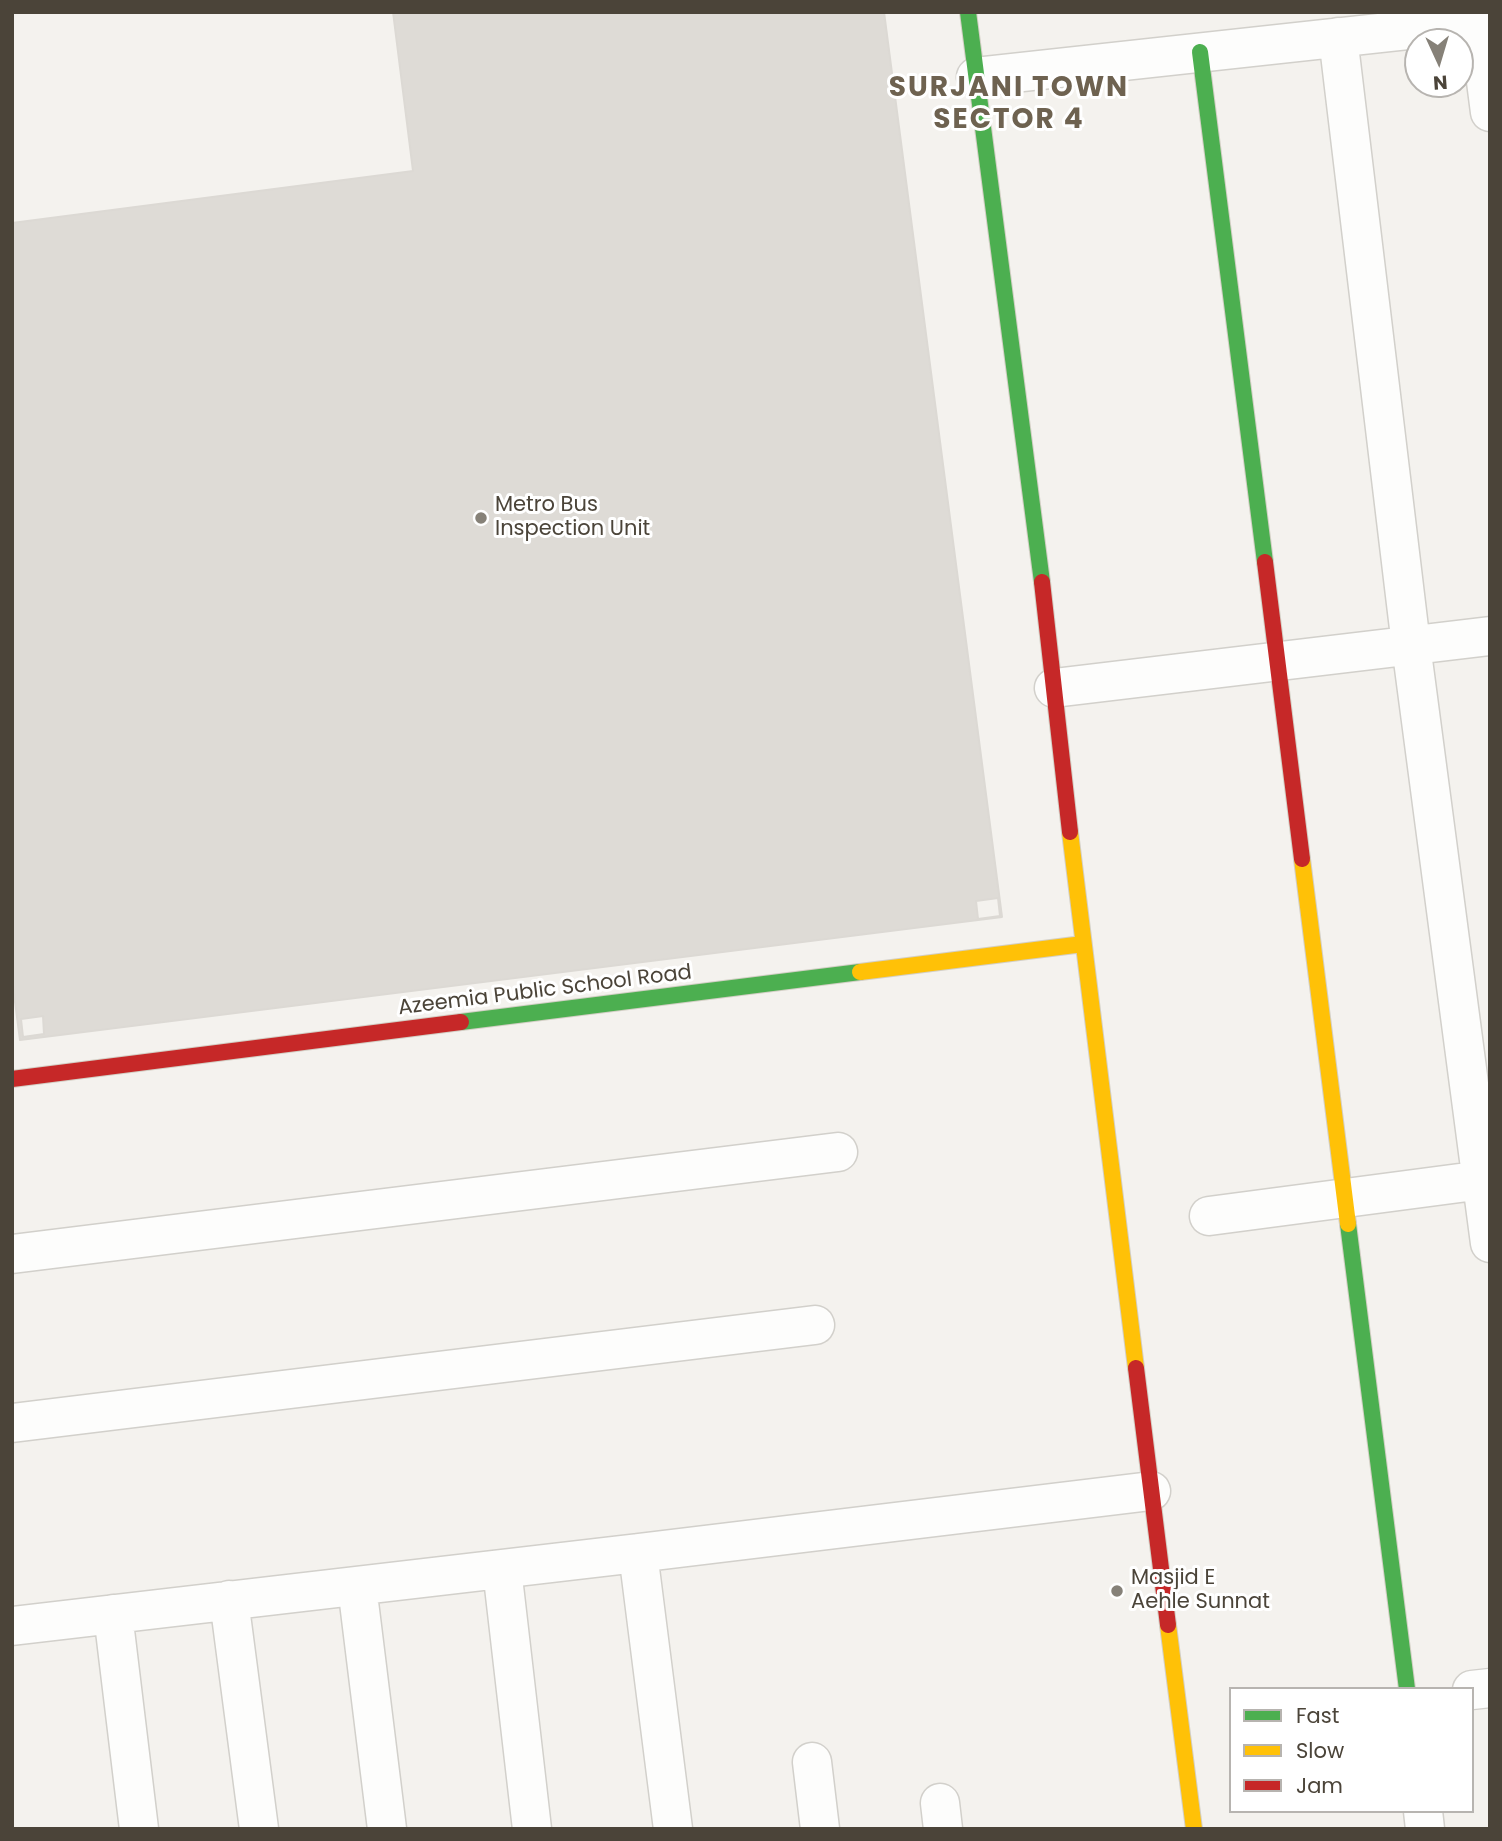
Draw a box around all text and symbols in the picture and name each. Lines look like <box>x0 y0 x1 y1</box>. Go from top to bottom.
north arrow <box>1404 28 1474 98</box>
text: N <box>1432 68 1448 96</box>
district label: SURJANI TOWN SECTOR 4 <box>890 72 1128 138</box>
place label: Metro Bus Inspection Unit <box>495 493 650 543</box>
marker: Metro Bus Inspection Unit <box>473 510 489 526</box>
street label: Azeemia Public School Road <box>397 960 693 1022</box>
place label: Masjid E Aehle Sunnat <box>1131 1566 1270 1616</box>
marker: Masjid E Aehle Sunnat <box>1109 1583 1125 1599</box>
legend <box>1229 1687 1474 1813</box>
text: Fast <box>1296 1701 1339 1730</box>
text: Slow <box>1296 1736 1344 1765</box>
text: Jam <box>1296 1771 1343 1800</box>

